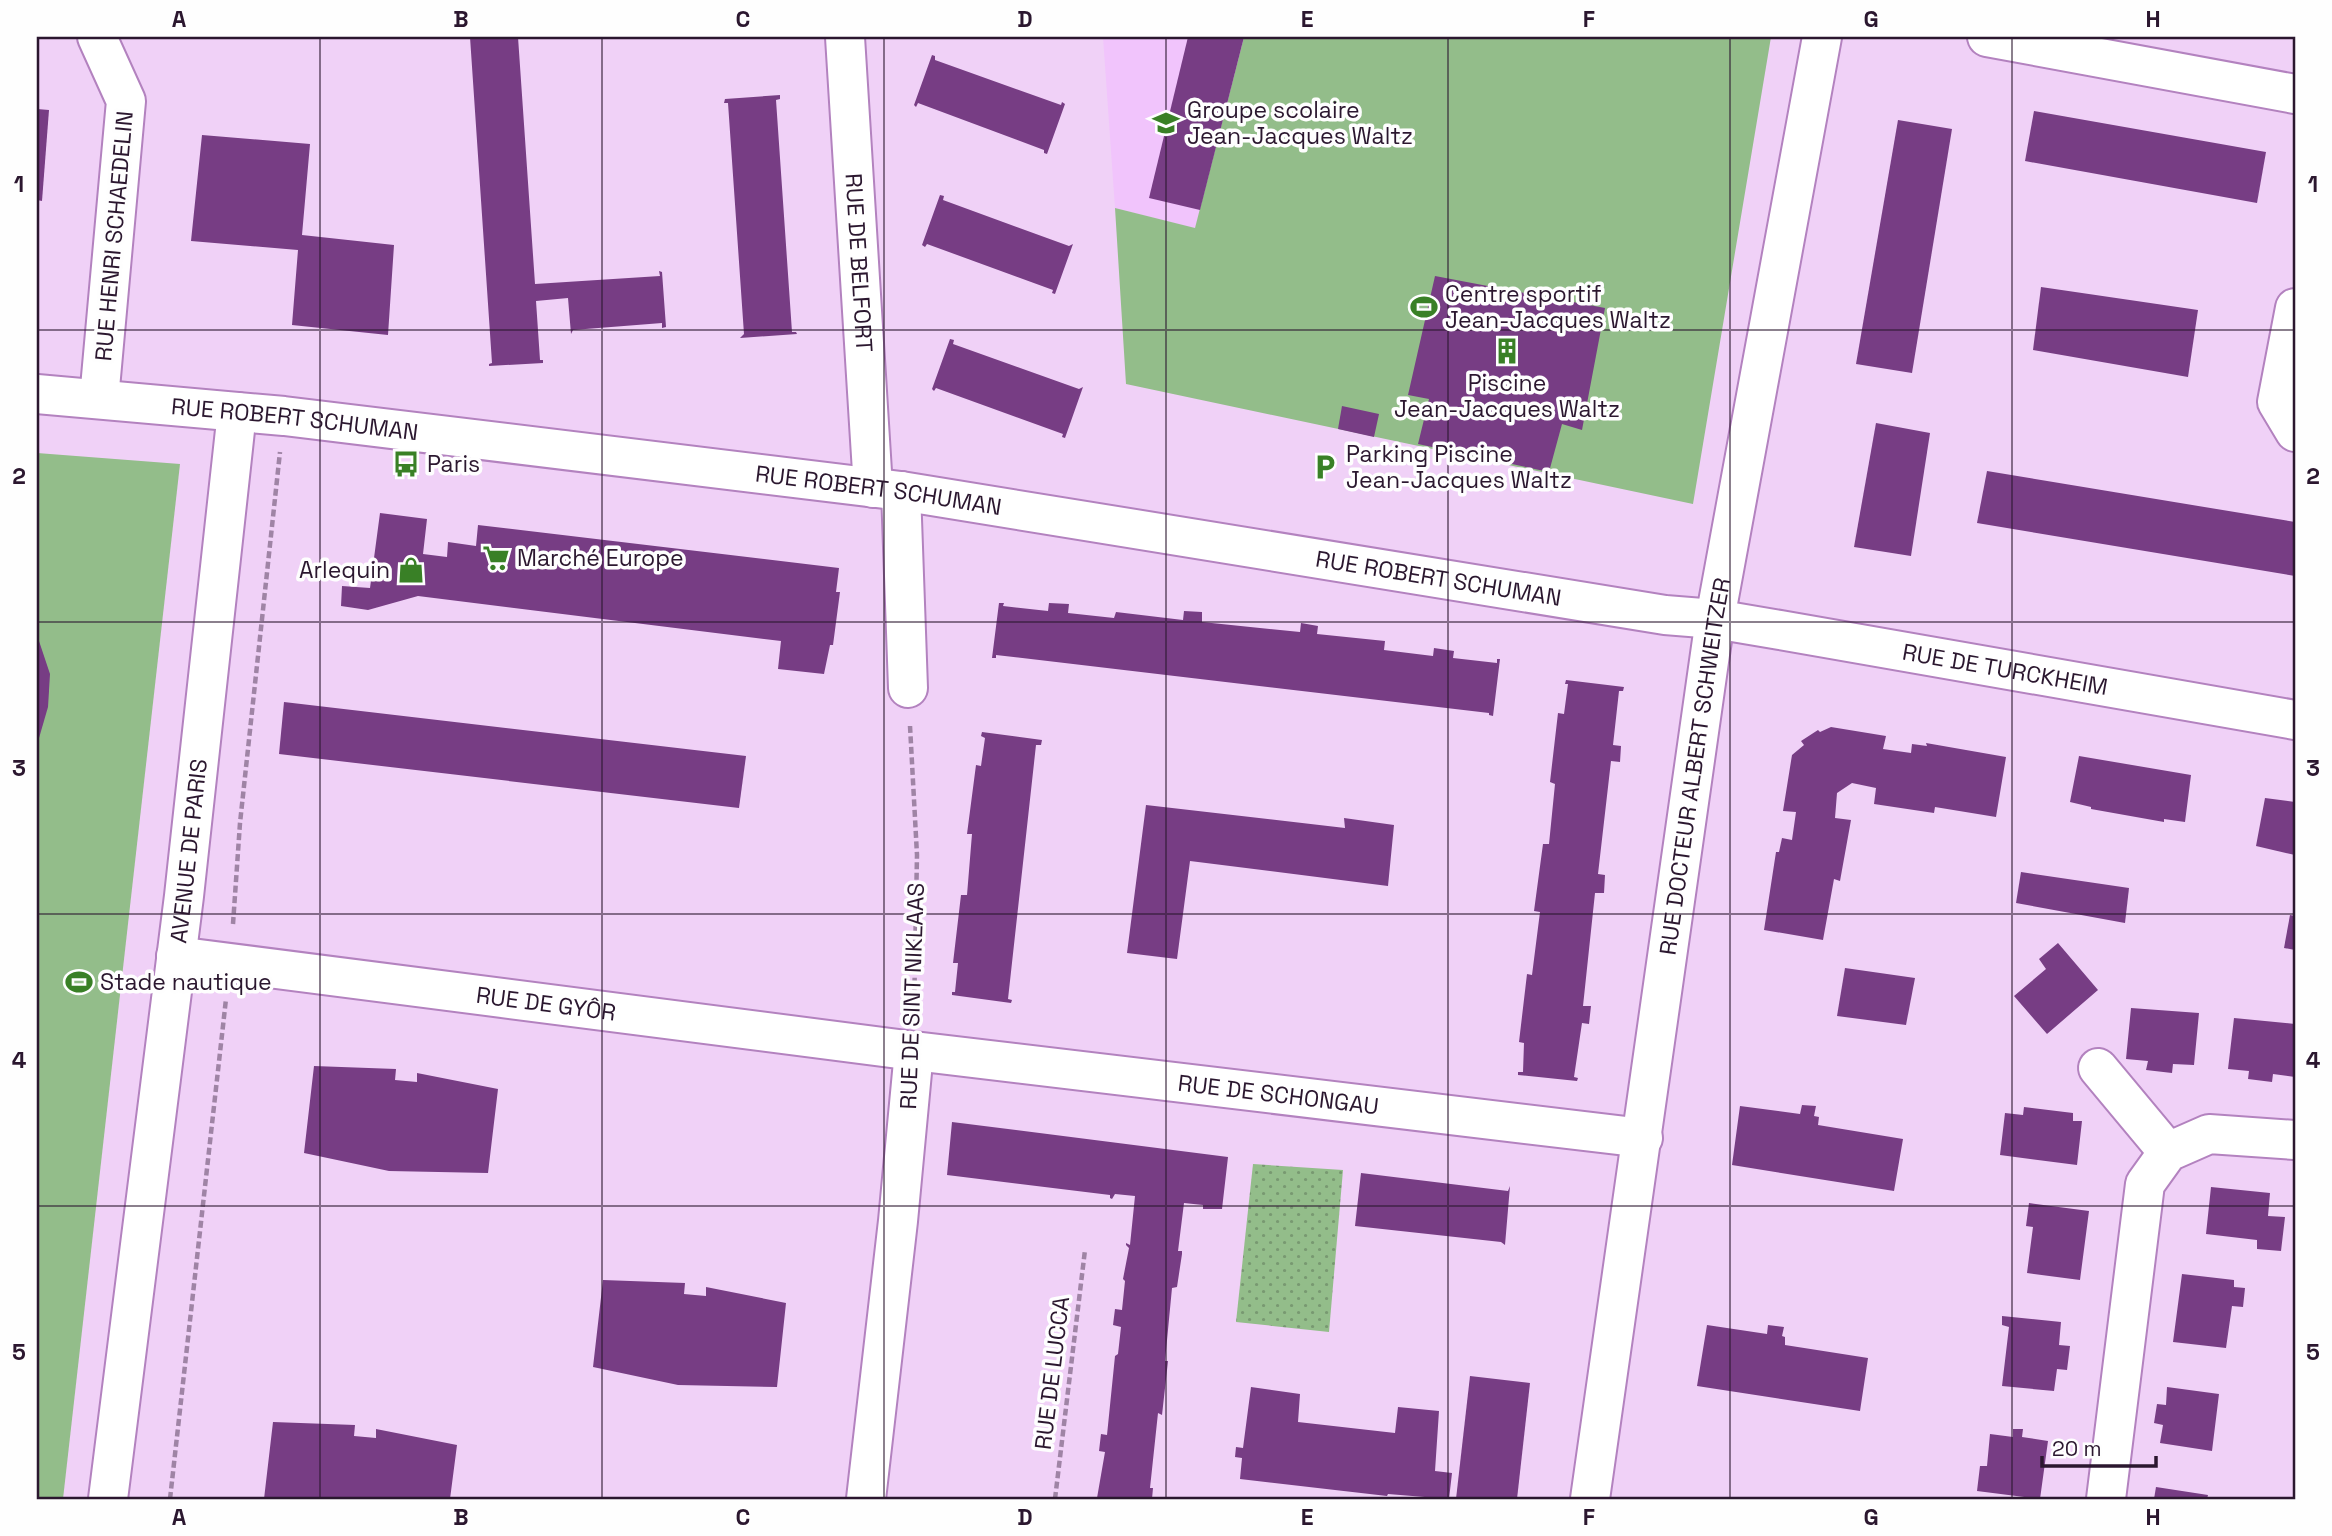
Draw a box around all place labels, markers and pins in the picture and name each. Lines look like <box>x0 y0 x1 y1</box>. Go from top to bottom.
place label: Groupe scolaire Jean-Jacques Waltz <box>1187 95 1413 151</box>
school or university icon: Groupe scolaire Jean-Jacques Waltz <box>1151 108 1181 138</box>
place label: Centre sportif Jean-Jacques Waltz <box>1445 279 1671 335</box>
sports icon: Centre sportif Jean-Jacques Waltz <box>1409 292 1439 322</box>
building icon: Piscine Jean-Jacques Waltz <box>1492 336 1522 366</box>
place label: Piscine Jean-Jacques Waltz <box>1394 368 1620 424</box>
place label: Parking Piscine Jean-Jacques Waltz <box>1346 439 1572 495</box>
bus stop icon: Paris <box>391 449 421 479</box>
place label: Paris <box>427 449 480 479</box>
parking icon: Parking Piscine Jean-Jacques Waltz <box>1310 452 1340 482</box>
supermarket icon: Marché Europe <box>481 543 511 573</box>
place label: Marché Europe <box>517 543 684 573</box>
place label: Arlequin <box>299 555 390 585</box>
shop icon: Arlequin <box>396 555 426 585</box>
sports icon: Stade nautique <box>64 967 94 997</box>
place label: Stade nautique <box>100 967 272 997</box>

